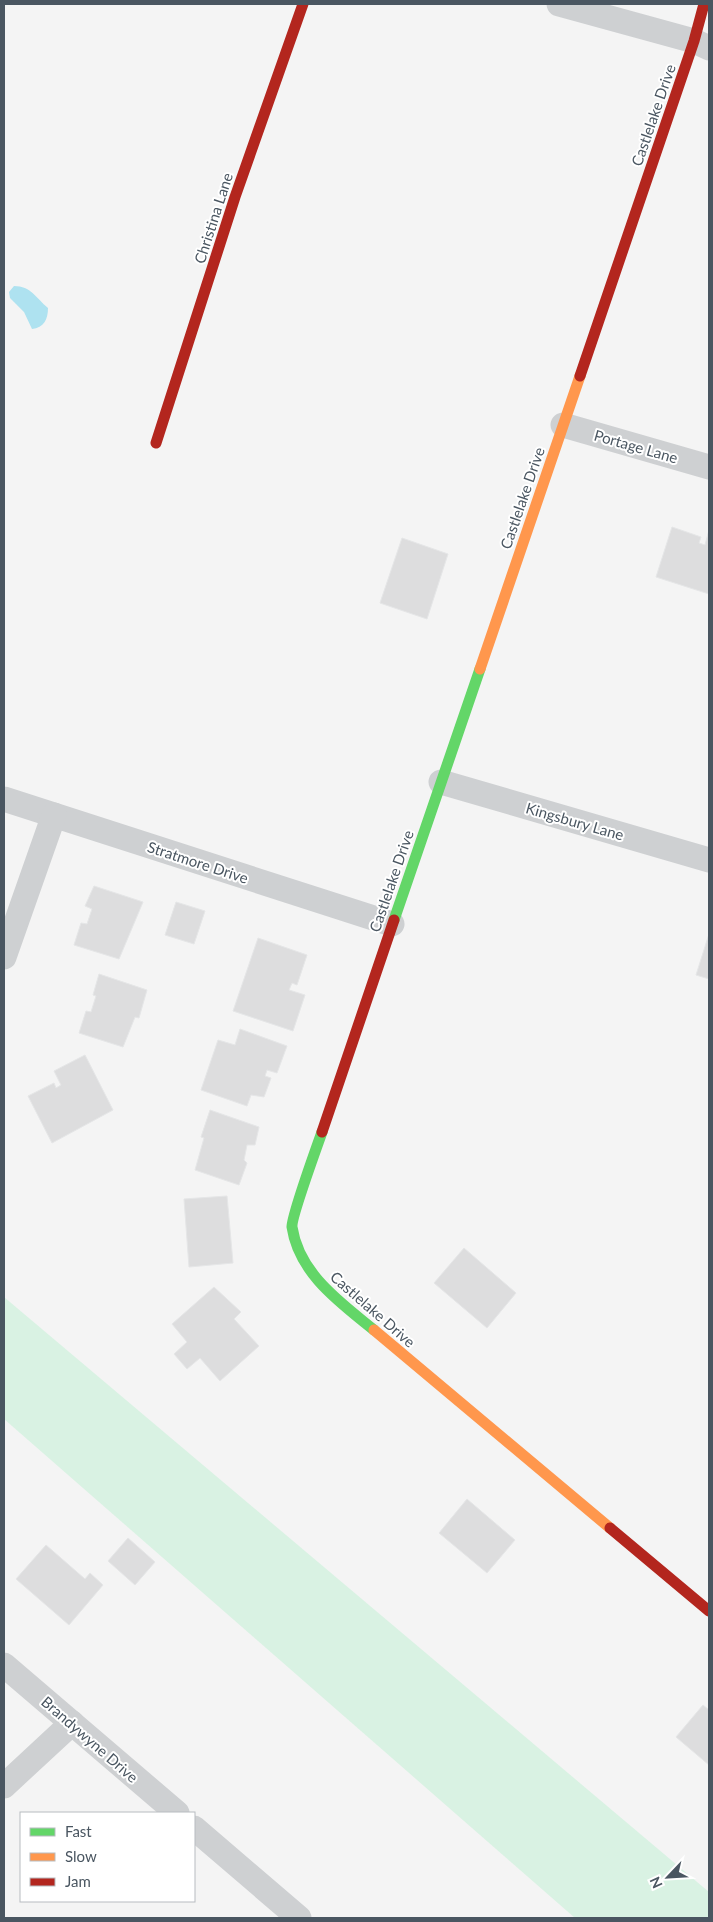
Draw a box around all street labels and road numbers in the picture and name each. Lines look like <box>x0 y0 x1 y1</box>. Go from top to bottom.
street label: Castlelake Drive <box>627 62 679 168</box>
street label: Christina Lane <box>190 170 236 266</box>
street label: Portage Lane <box>592 425 680 467</box>
street label: Castlelake Drive <box>496 445 548 551</box>
street label: Kingsbury Lane <box>524 798 626 844</box>
street label: Castlelake Drive <box>365 828 417 934</box>
street label: Stratmore Drive <box>145 837 251 887</box>
street label: Castlelake Drive <box>327 1267 419 1351</box>
street label: Brandywyne Drive <box>38 1692 142 1786</box>

